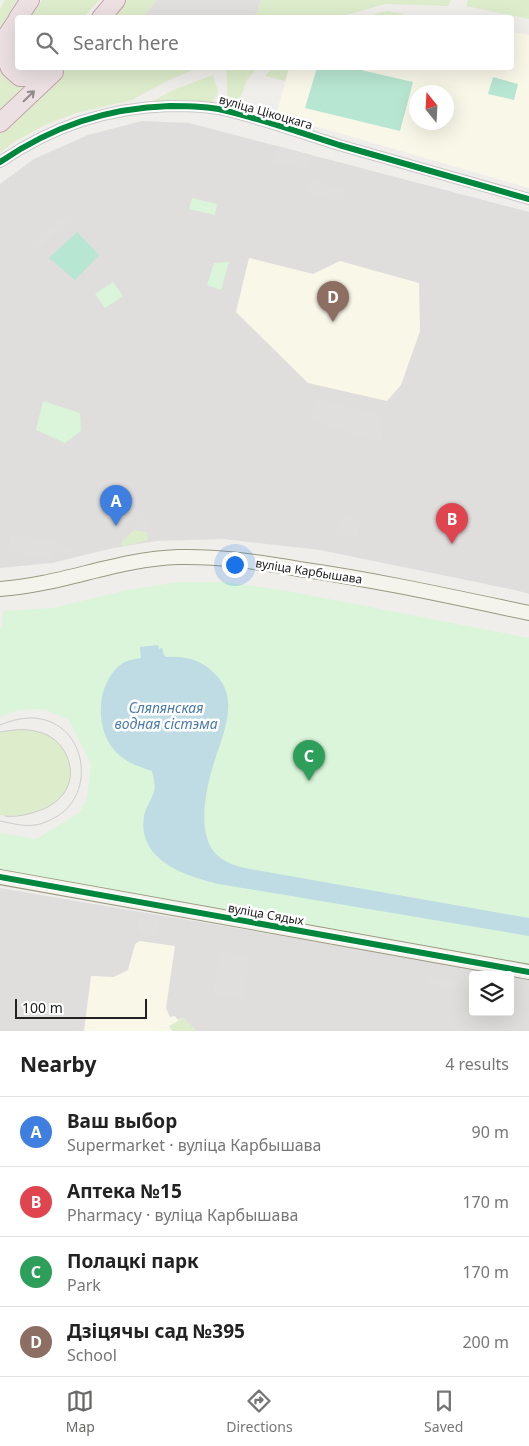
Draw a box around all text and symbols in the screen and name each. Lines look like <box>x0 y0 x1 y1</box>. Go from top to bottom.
search box <box>15 15 514 70</box>
icon: search <box>33 29 61 57</box>
text: Search here <box>73 30 179 56</box>
north arrow <box>409 85 454 130</box>
one-way arrow <box>23 90 35 102</box>
street label: вуліца Цікоцкага <box>217 90 315 134</box>
pin: D <box>317 281 349 322</box>
pin: A <box>100 485 132 526</box>
pin: B <box>436 503 468 544</box>
your location <box>222 552 248 578</box>
street label: вуліца Карбышава <box>254 554 364 588</box>
water label: Сляпянская водная сістэма <box>114 698 218 733</box>
pin: C <box>293 740 325 781</box>
street label: вуліца Сядых <box>227 899 306 929</box>
map controls <box>469 971 514 1016</box>
button: layers <box>469 971 514 1016</box>
scale bar <box>15 996 148 1019</box>
text: 100 m <box>22 998 63 1017</box>
text: Nearby <box>20 1050 96 1078</box>
text: 4 results <box>445 1053 509 1075</box>
text: Ваш выбор <box>67 1108 177 1134</box>
text: A <box>30 1121 42 1143</box>
text: 90 m <box>472 1121 509 1143</box>
text: Supermarket · вуліца Карбышава <box>67 1134 322 1156</box>
text: Аптека №15 <box>67 1178 182 1204</box>
text: B <box>31 1191 41 1213</box>
text: 170 m <box>462 1191 509 1213</box>
text: Pharmacy · вуліца Карбышава <box>67 1204 298 1226</box>
text: Полацкі парк <box>67 1248 199 1274</box>
text: C <box>31 1261 41 1283</box>
text: 170 m <box>462 1261 509 1283</box>
text: Park <box>67 1274 101 1296</box>
text: Дзіцячы сад №395 <box>67 1318 245 1344</box>
text: D <box>30 1331 42 1353</box>
text: 200 m <box>462 1331 509 1353</box>
text: School <box>67 1344 117 1366</box>
tab: Map <box>66 1387 95 1436</box>
tab: Directions <box>226 1387 293 1436</box>
tab: Saved <box>424 1387 463 1436</box>

